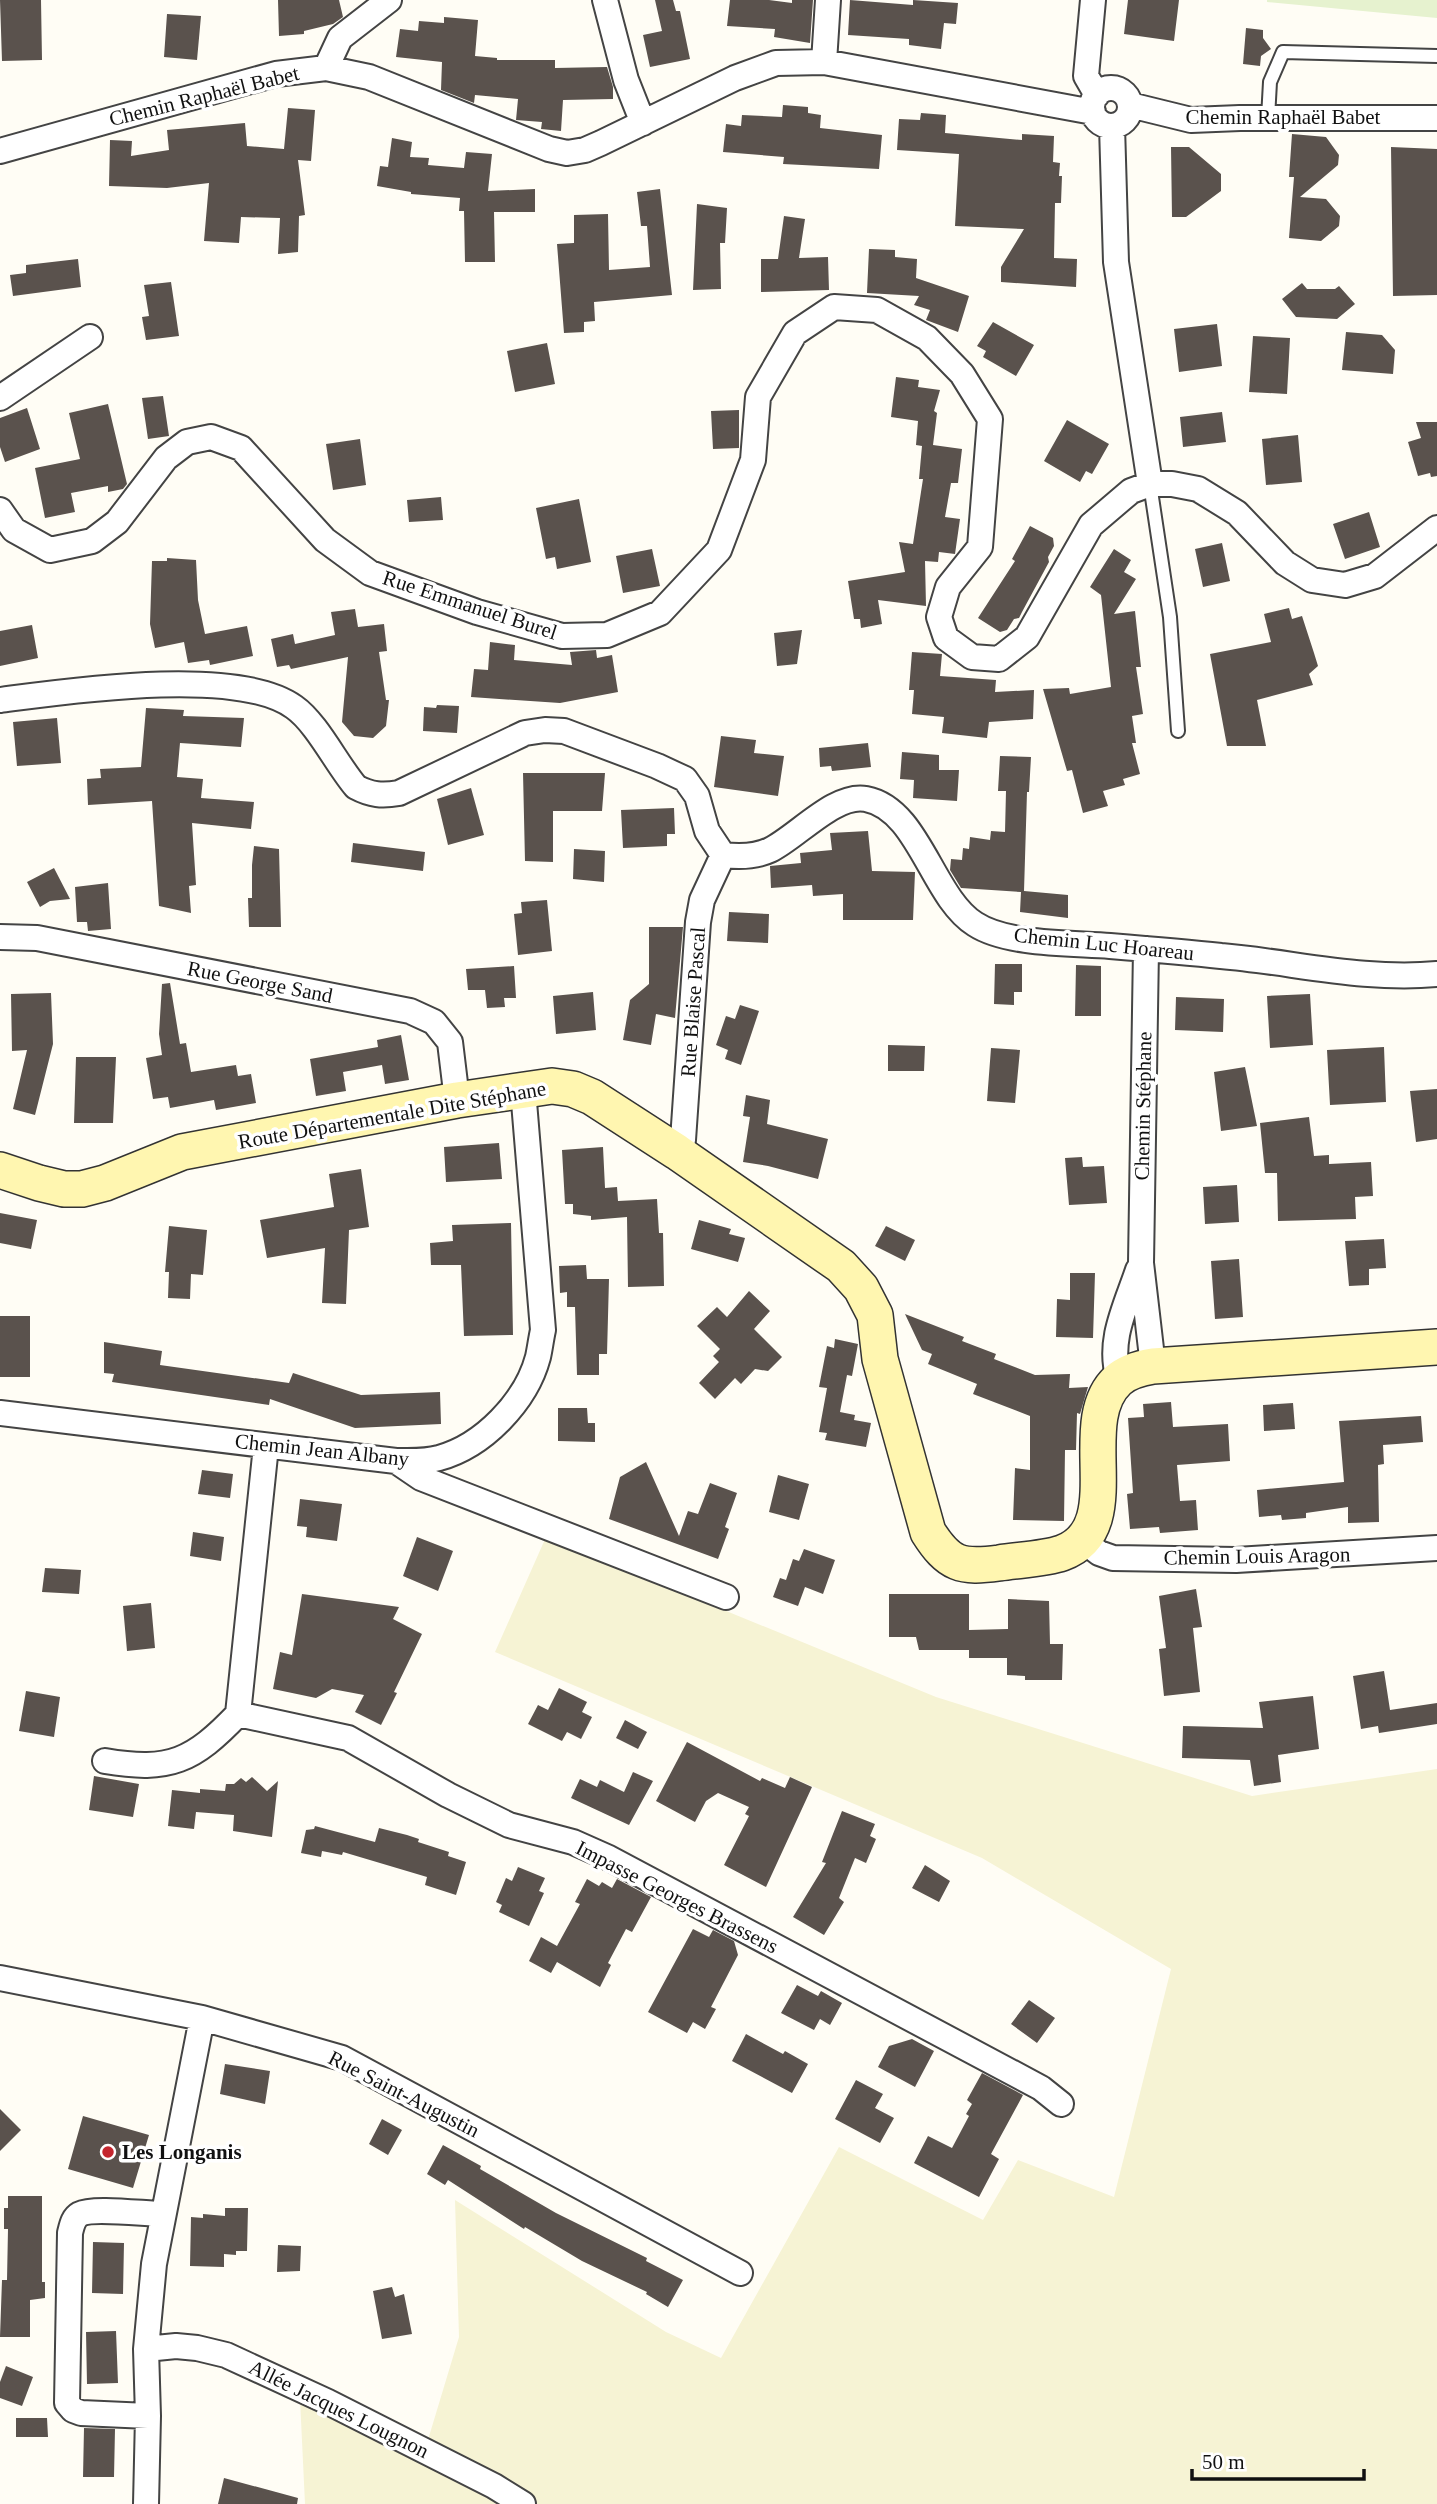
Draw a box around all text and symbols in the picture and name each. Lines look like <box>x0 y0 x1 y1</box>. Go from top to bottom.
street label: Chemin Raphaël Babet <box>107 61 302 131</box>
street label: Chemin Raphaël Babet <box>1186 105 1381 129</box>
street label: Rue Emmanuel Burel <box>380 565 560 645</box>
street label: Chemin Luc Hoareau <box>1013 923 1196 965</box>
street label: Rue Blaise Pascal <box>676 926 710 1078</box>
street label: Rue George Sand <box>185 956 335 1008</box>
street label: Chemin Stéphane <box>1130 1031 1156 1181</box>
street label: Route Départementale Dite Stéphane <box>236 1076 548 1154</box>
street label: Chemin Jean Albany <box>234 1429 411 1471</box>
street label: Chemin Louis Aragon <box>1163 1542 1351 1570</box>
street label: Impasse Georges Brassens <box>572 1836 782 1958</box>
street label: Rue Saint-Augustin <box>324 2046 484 2143</box>
place label: Les Longanis <box>122 2140 242 2164</box>
marker: Les Longanis <box>100 2144 116 2160</box>
street label: Allée Jacques Lougnon <box>245 2355 433 2463</box>
scale bar <box>1192 2438 1364 2482</box>
text: 50 m <box>1202 2450 1245 2474</box>

